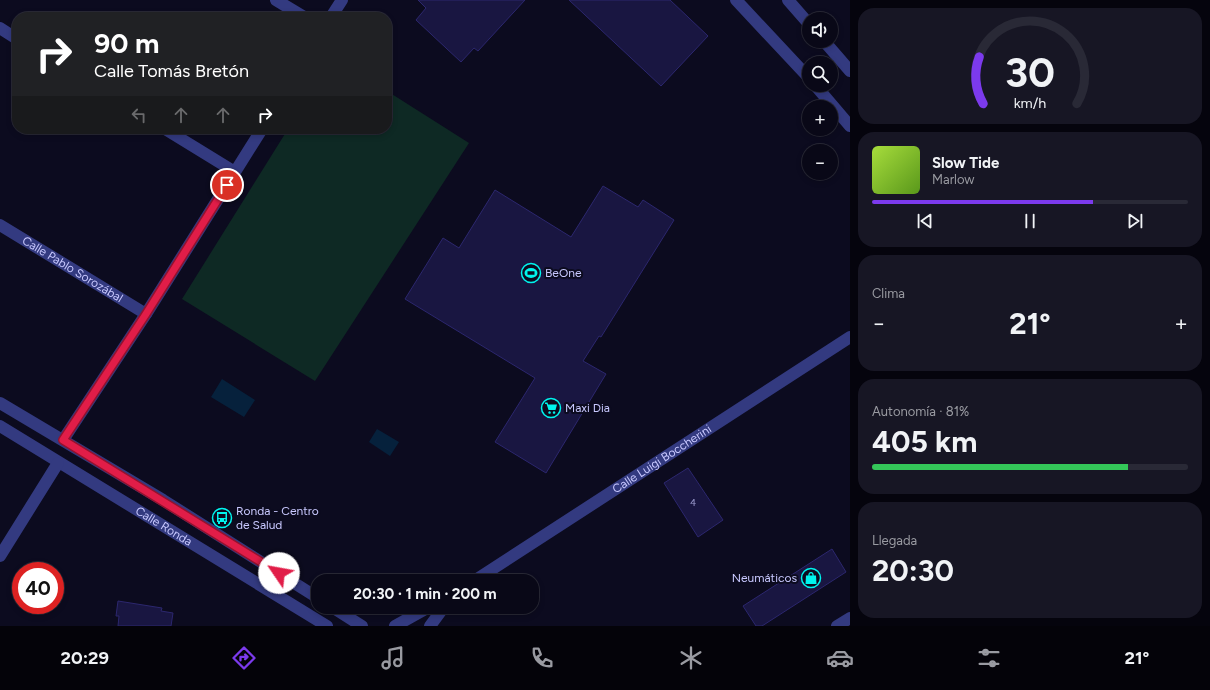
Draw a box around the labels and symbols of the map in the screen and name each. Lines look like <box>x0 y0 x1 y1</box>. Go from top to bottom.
pin <box>210 168 244 202</box>
street label: Calle Pablo Sorozábal <box>20 233 125 305</box>
sports icon: BeOne <box>520 262 542 284</box>
place label: BeOne <box>545 266 582 280</box>
supermarket icon: Maxi Dia <box>540 397 562 419</box>
place label: Maxi Dia <box>565 401 610 415</box>
street label: Calle Luigi Boccherini <box>610 422 714 496</box>
house number: 4 <box>690 496 696 509</box>
street label: Calle Ronda <box>133 504 195 549</box>
place label: Ronda - Centro de Salud <box>236 504 319 532</box>
bus stop icon: Ronda - Centro de Salud <box>211 507 233 529</box>
position arrow <box>258 552 300 594</box>
speed limit sign: 40 <box>12 562 64 614</box>
shop icon: Neumáticos <box>800 567 822 589</box>
place label: Neumáticos <box>732 571 797 585</box>

